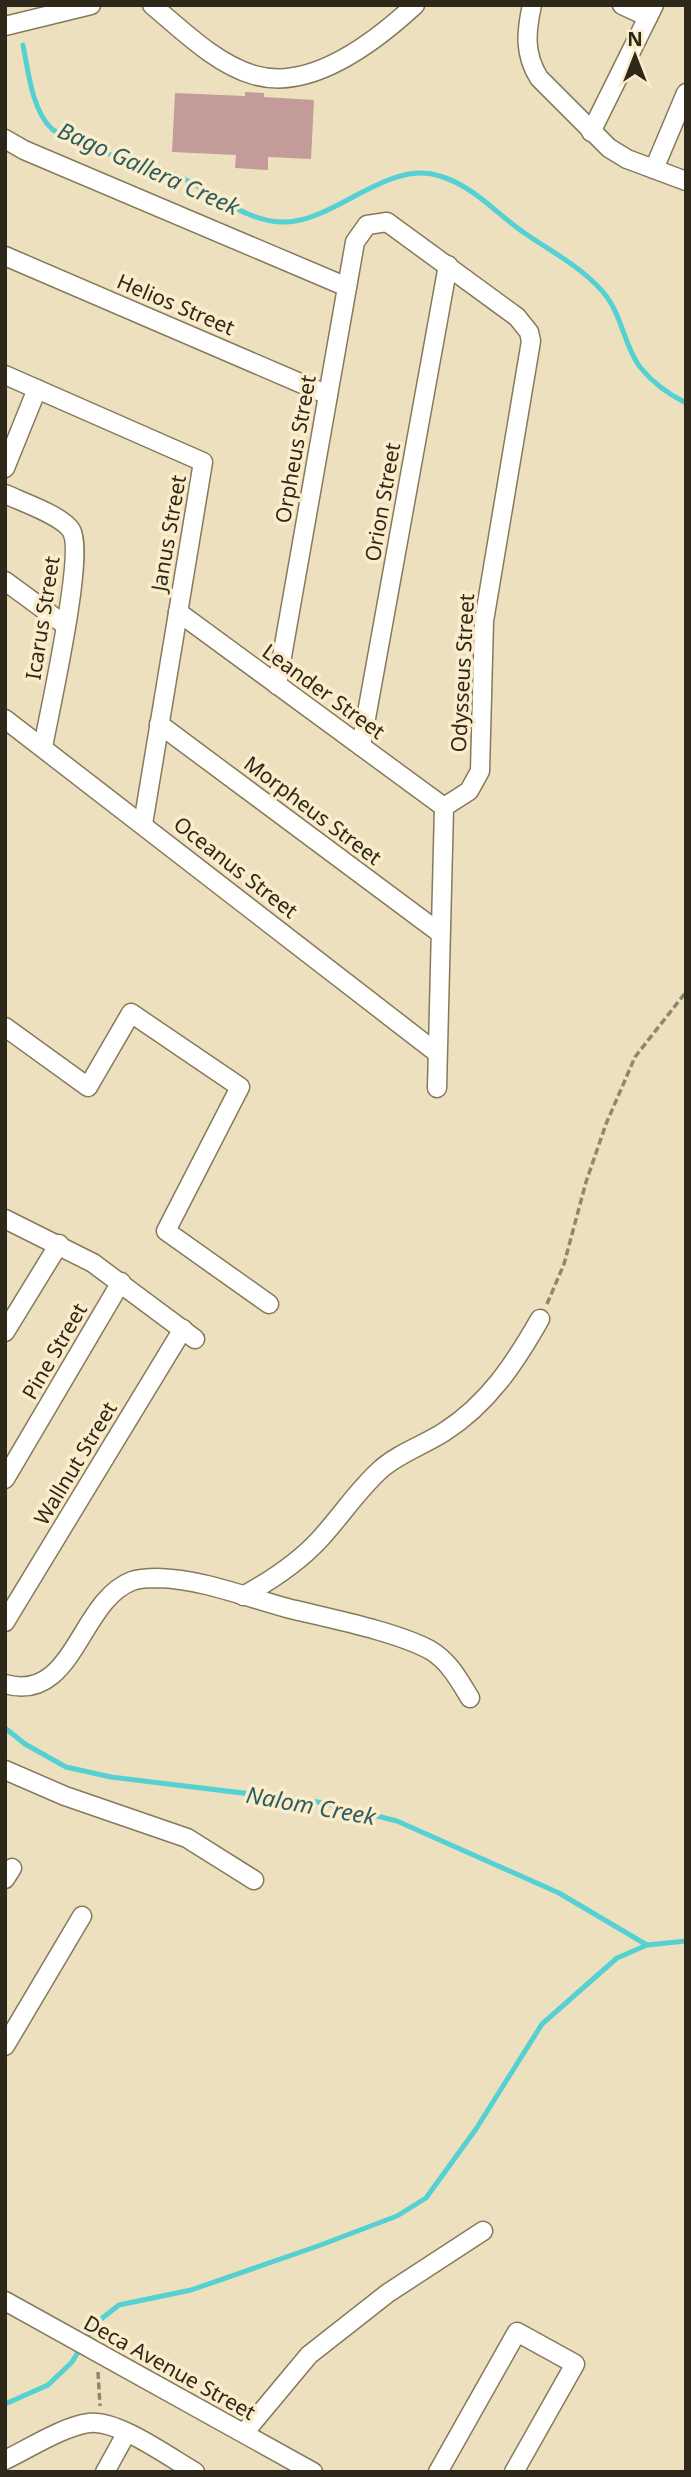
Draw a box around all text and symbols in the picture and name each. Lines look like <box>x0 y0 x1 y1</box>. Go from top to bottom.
north arrow <box>600 21 670 91</box>
text: N <box>627 26 643 52</box>
water label: Bago Gallera Creek <box>53 114 246 223</box>
street label: Helios Street <box>113 267 239 341</box>
street label: Orpheus Street <box>268 372 322 525</box>
street label: Orion Street <box>358 440 406 564</box>
street label: Janus Street <box>144 472 192 595</box>
street label: Icarus Street <box>18 554 66 682</box>
street label: Odysseus Street <box>444 592 480 753</box>
street label: Leander Street <box>257 637 391 745</box>
street label: Morpheus Street <box>239 749 388 871</box>
street label: Oceanus Street <box>168 810 304 925</box>
street label: Pine Street <box>15 1297 93 1404</box>
street label: Wallnut Street <box>27 1396 123 1530</box>
water label: Nalom Creek <box>244 1778 380 1832</box>
street label: Deca Avenue Street <box>79 2308 261 2426</box>

